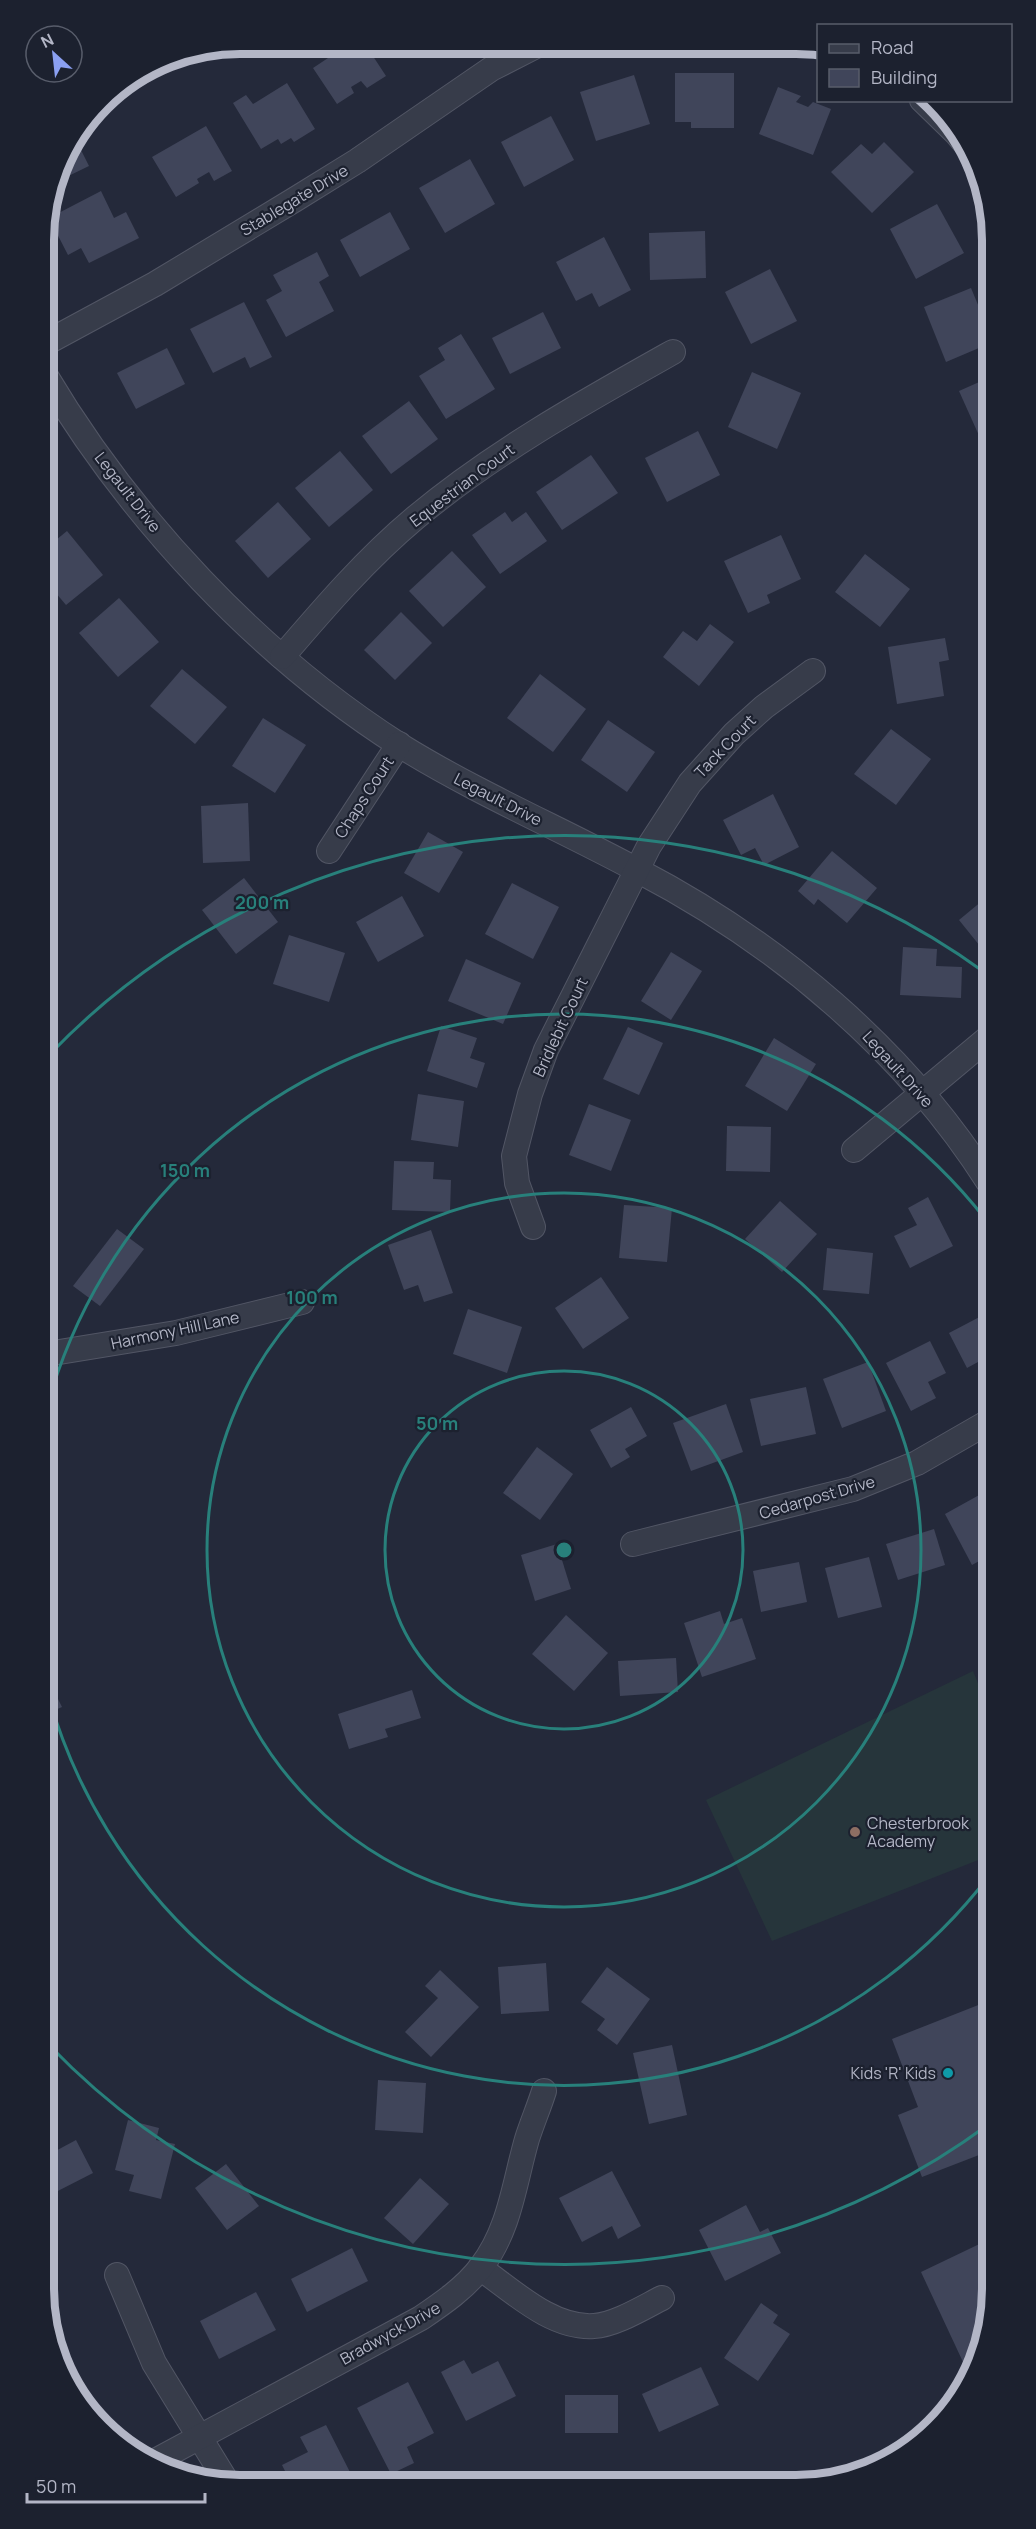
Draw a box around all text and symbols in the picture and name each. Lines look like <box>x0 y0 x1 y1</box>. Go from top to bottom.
north arrow <box>24 24 84 84</box>
legend <box>817 24 1012 102</box>
text: N <box>37 28 57 53</box>
text: Road <box>871 35 914 59</box>
text: Building <box>871 65 937 89</box>
street label: Stablegate Drive <box>236 159 352 241</box>
street label: Equestrian Court <box>405 438 519 532</box>
street label: Legault Drive <box>90 447 166 537</box>
street label: Tack Court <box>689 710 761 782</box>
street label: Chaps Court <box>329 752 399 842</box>
street label: Legault Drive <box>450 767 546 831</box>
text: 200 m <box>235 890 289 914</box>
street label: Bridlebit Court <box>527 974 593 1080</box>
street label: Legault Drive <box>858 1026 938 1112</box>
text: 150 m <box>160 1158 210 1182</box>
text: 100 m <box>286 1285 338 1309</box>
street label: Harmony Hill Lane <box>109 1306 241 1354</box>
text: 50 m <box>416 1411 458 1435</box>
street label: Cedarpost Drive <box>757 1470 877 1524</box>
centre of rings <box>554 1540 574 1560</box>
place label: Chesterbrook Academy <box>867 1812 970 1852</box>
marker: Chesterbrook Academy <box>848 1825 862 1839</box>
place label: Kids 'R' Kids <box>850 2062 936 2084</box>
marker: Kids 'R' Kids <box>941 2066 955 2080</box>
street label: Bradwyck Drive <box>336 2296 444 2370</box>
scale bar <box>27 2466 206 2504</box>
text: 50 m <box>36 2474 76 2498</box>

